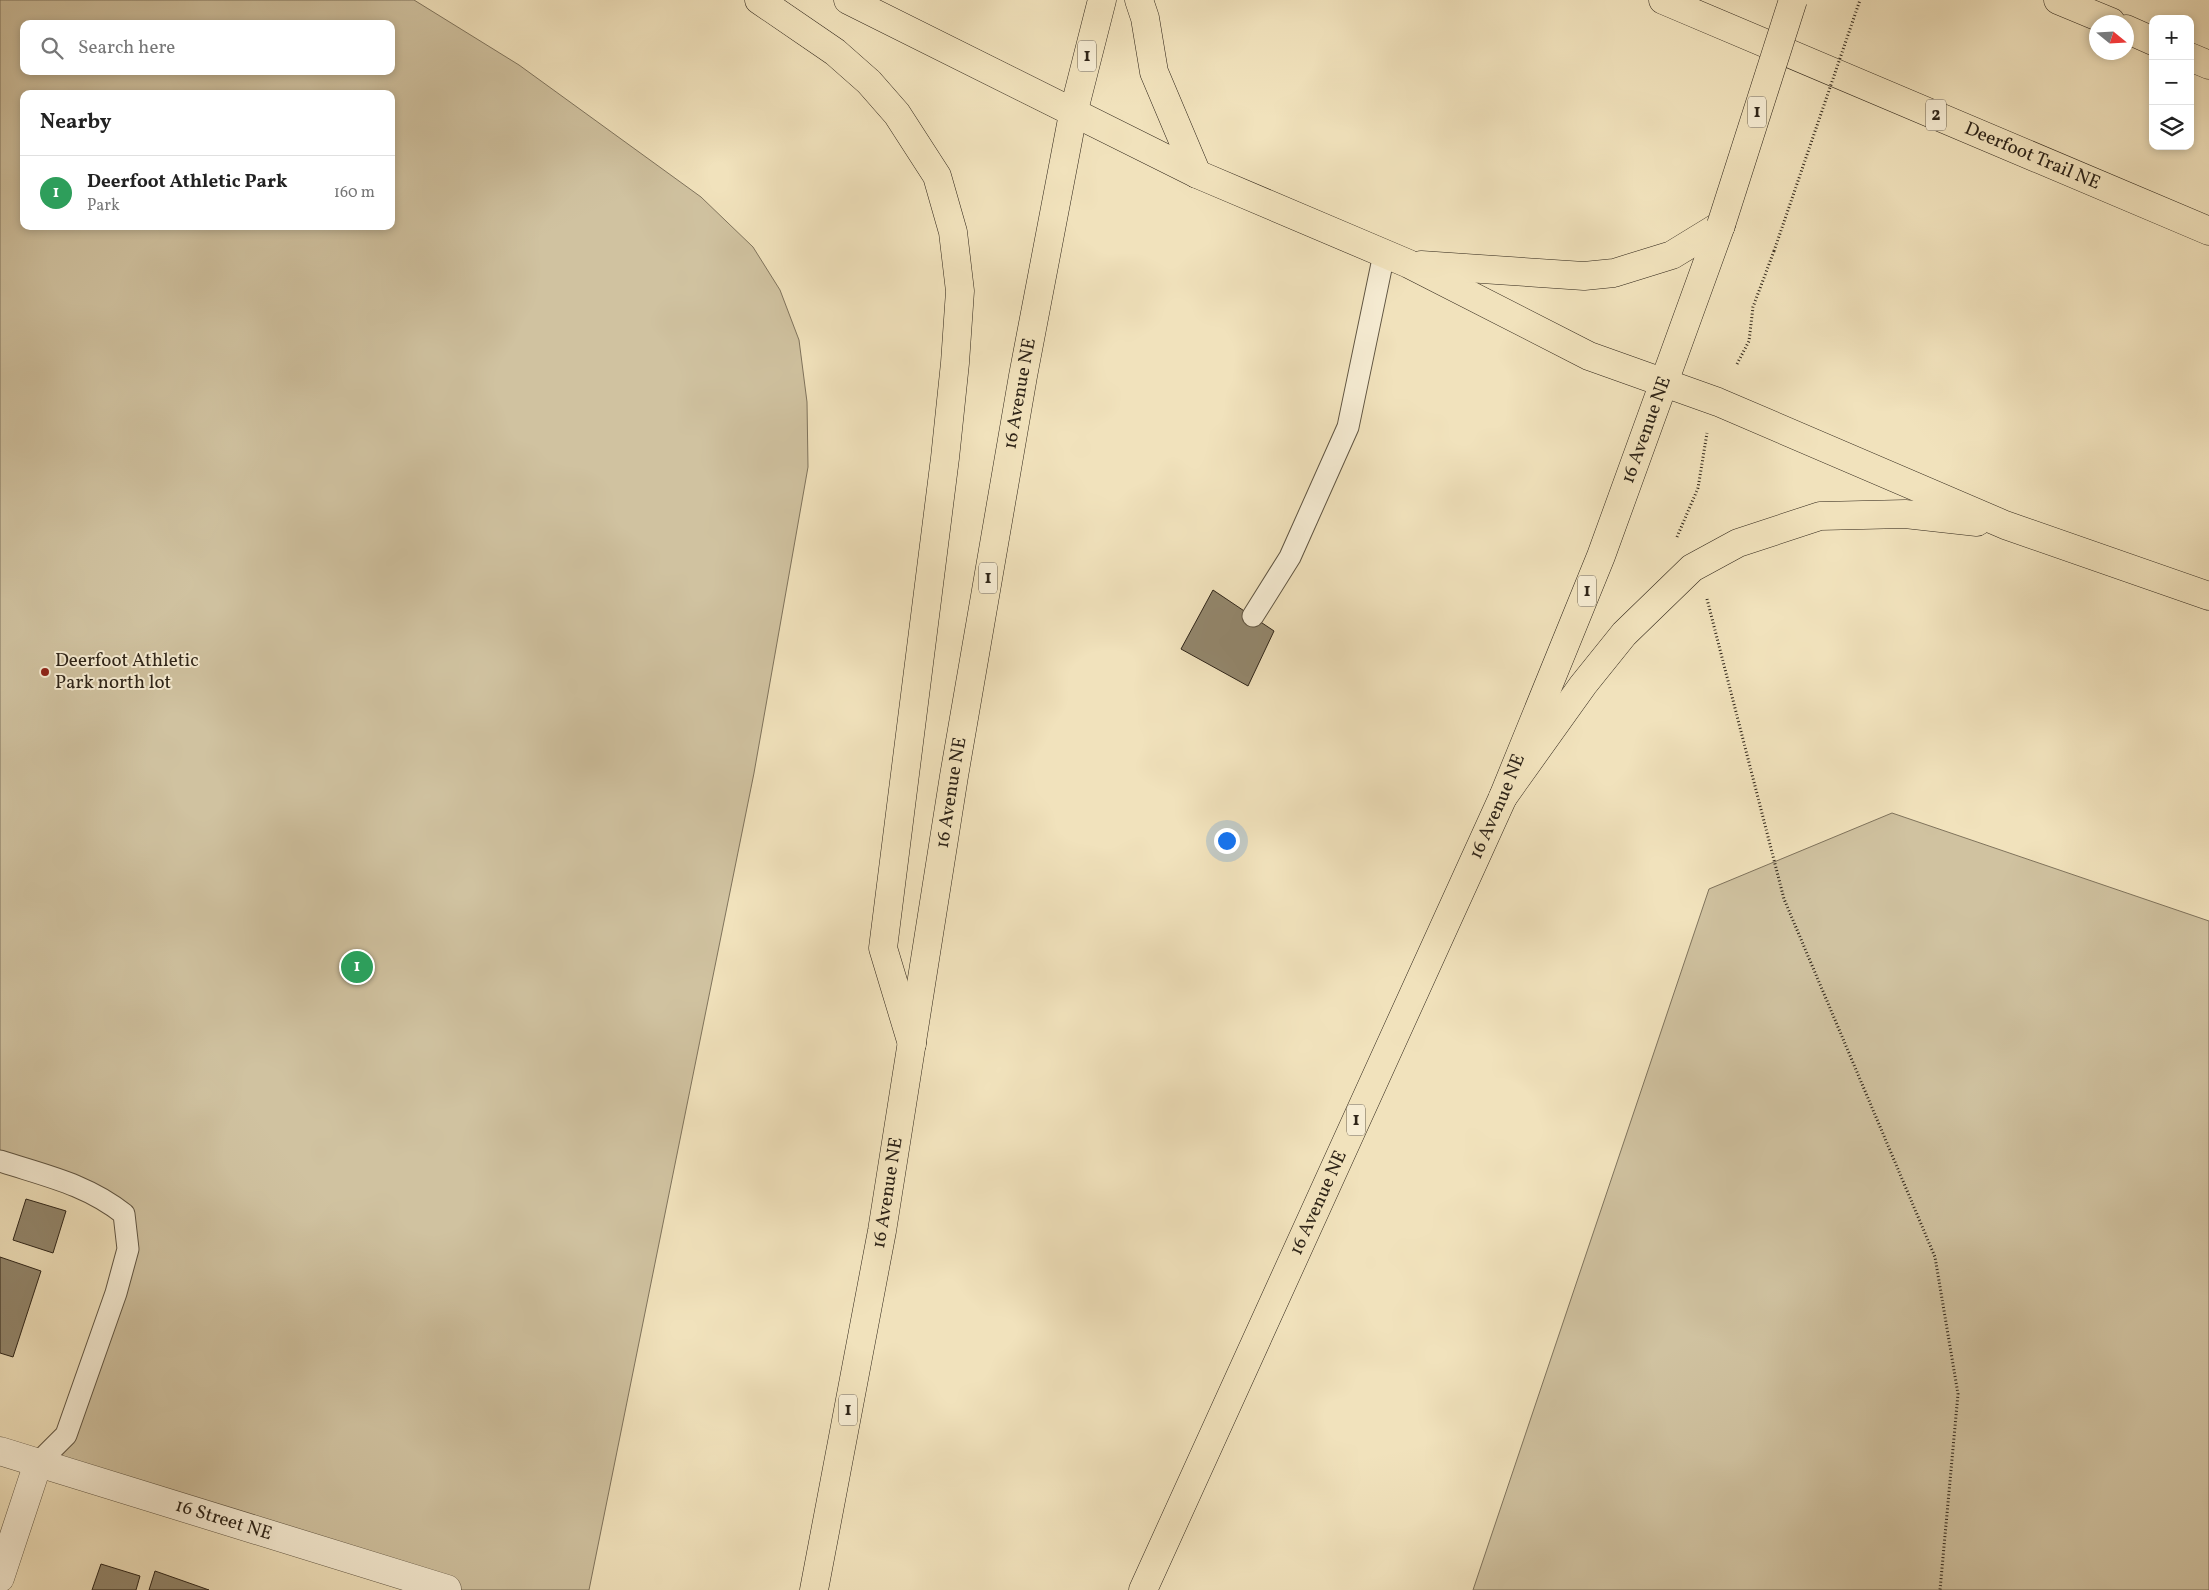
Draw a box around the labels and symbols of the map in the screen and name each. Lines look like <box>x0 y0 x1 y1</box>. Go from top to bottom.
north arrow <box>2089 15 2134 60</box>
road number: 1 <box>1078 40 1096 72</box>
road number: 1 <box>1748 96 1766 128</box>
road number: 2 <box>1926 100 1946 130</box>
street label: Deerfoot Trail NE <box>1960 116 2104 196</box>
street label: 16 Avenue NE <box>998 336 1043 451</box>
street label: 16 Avenue NE <box>1615 373 1678 487</box>
road number: 1 <box>979 562 997 594</box>
road number: 1 <box>1578 576 1596 606</box>
place label: Deerfoot Athletic Park north lot <box>55 648 199 696</box>
marker: Deerfoot Athletic Park north lot <box>39 666 51 678</box>
street label: 16 Avenue NE <box>930 735 973 850</box>
street label: 16 Avenue NE <box>1463 750 1532 863</box>
your location <box>1214 828 1240 854</box>
pin: 1 <box>341 948 373 986</box>
road number: 1 <box>1347 1104 1365 1136</box>
street label: 16 Avenue NE <box>866 1135 910 1251</box>
street label: 16 Avenue NE <box>1284 1146 1354 1260</box>
road number: 1 <box>839 1394 857 1426</box>
street label: 16 Street NE <box>172 1493 275 1547</box>

